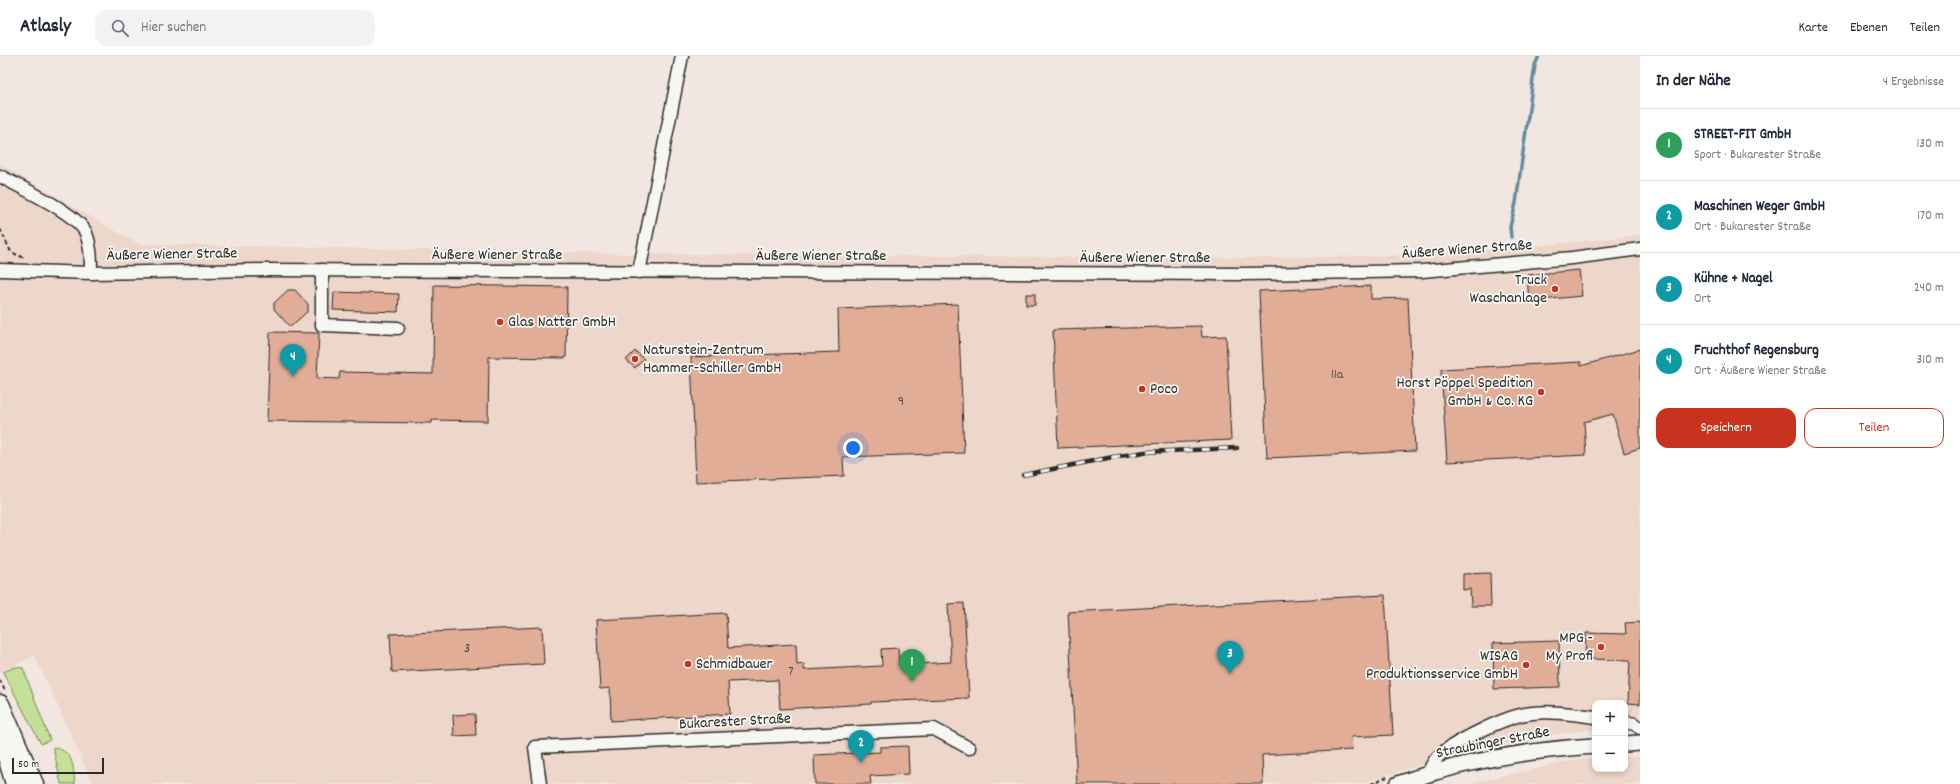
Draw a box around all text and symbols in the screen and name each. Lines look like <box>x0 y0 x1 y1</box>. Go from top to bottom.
search box <box>95 10 375 46</box>
text: Atlasly <box>20 14 71 41</box>
icon: search <box>109 17 131 39</box>
text: Hier suchen <box>141 17 206 39</box>
text: Karte <box>1798 18 1828 38</box>
text: Ebenen <box>1850 18 1888 38</box>
text: Teilen <box>1910 18 1940 38</box>
text: In der Nähe <box>1656 70 1731 94</box>
text: 4 Ergebnisse <box>1883 73 1944 92</box>
text: STREET-FIT GmbH <box>1694 124 1792 146</box>
text: 1 <box>1668 135 1670 154</box>
text: 130 m <box>1916 135 1944 154</box>
text: Sport · Bukarester Straße <box>1694 146 1821 165</box>
text: Maschinen Weger GmbH <box>1694 196 1825 218</box>
text: 2 <box>1666 207 1672 226</box>
text: 170 m <box>1917 207 1944 226</box>
text: Ort · Bukarester Straße <box>1694 218 1811 237</box>
street label: Äußere Wiener Straße <box>1401 234 1533 266</box>
street label: Äußere Wiener Straße <box>106 242 238 268</box>
street label: Äußere Wiener Straße <box>432 244 562 267</box>
street label: Äußere Wiener Straße <box>756 245 886 268</box>
street label: Äußere Wiener Straße <box>1080 247 1210 270</box>
text: Kühne + Nagel <box>1694 268 1773 290</box>
place label: Truck Waschanlage <box>1470 269 1547 310</box>
text: 3 <box>1666 279 1672 298</box>
text: 240 m <box>1914 279 1944 298</box>
marker: Truck Waschanlage <box>1550 284 1560 294</box>
text: Ort <box>1694 290 1711 309</box>
place label: Glas Natter GmbH <box>508 311 616 334</box>
marker: Glas Natter GmbH <box>495 317 505 327</box>
place label: Naturstein-Zentrum Hammer-Schiller GmbH <box>643 339 781 380</box>
text: Fruchthof Regensburg <box>1694 340 1819 362</box>
pin: 4 <box>280 344 306 377</box>
text: 4 <box>1666 351 1672 370</box>
text: 310 m <box>1916 351 1944 370</box>
marker: Naturstein-Zentrum Hammer-Schiller GmbH <box>630 354 640 364</box>
text: Ort · Äußere Wiener Straße <box>1694 362 1826 381</box>
house number: 11a <box>1331 365 1344 385</box>
place label: Horst Pöppel Spedition GmbH & Co. KG <box>1397 372 1533 413</box>
place label: Poco <box>1150 378 1178 401</box>
marker: Poco <box>1137 384 1147 394</box>
marker: Horst Pöppel Spedition GmbH & Co. KG <box>1536 387 1546 397</box>
house number: 9 <box>898 392 904 412</box>
button: Speichern <box>1656 408 1796 448</box>
button: Teilen <box>1804 408 1944 448</box>
your location <box>843 438 863 458</box>
place label: MPG - My Profi <box>1546 627 1593 668</box>
house number: 3 <box>464 639 470 659</box>
pin: 3 <box>1217 641 1243 674</box>
marker: MPG - My Profi <box>1596 642 1606 652</box>
place label: WISAG Produktionsservice GmbH <box>1366 645 1518 686</box>
pin: 1 <box>899 649 925 682</box>
place label: Schmidbauer <box>696 653 773 676</box>
marker: Schmidbauer <box>683 659 693 669</box>
marker: WISAG Produktionsservice GmbH <box>1521 660 1531 670</box>
house number: 7 <box>788 662 794 682</box>
map controls <box>1592 700 1628 772</box>
button: + <box>1592 700 1628 736</box>
street label: Bukarester Straße <box>679 708 791 736</box>
street label: Straubinger Straße <box>1434 721 1552 765</box>
pin: 2 <box>848 730 874 763</box>
button: − <box>1592 736 1628 772</box>
scale bar <box>12 756 104 775</box>
text: 50 m <box>18 757 39 773</box>

